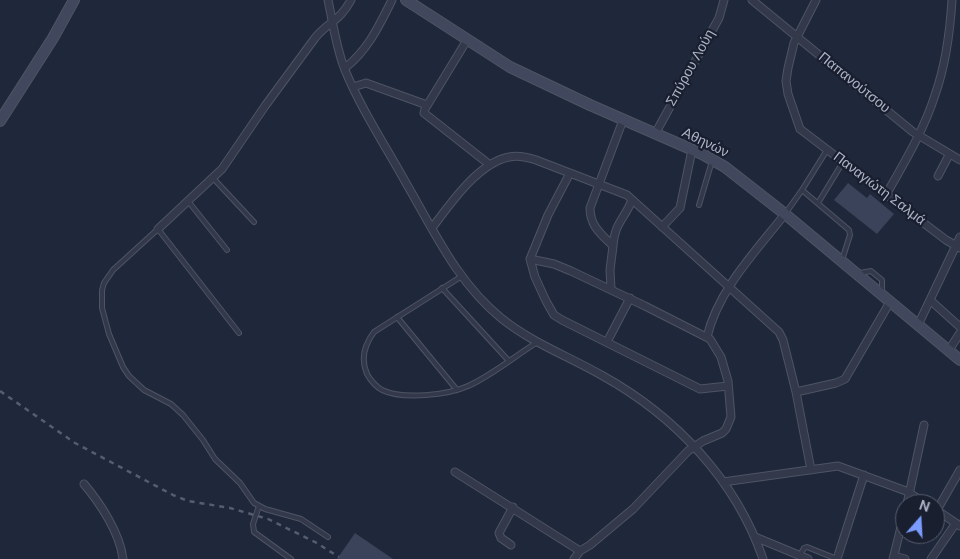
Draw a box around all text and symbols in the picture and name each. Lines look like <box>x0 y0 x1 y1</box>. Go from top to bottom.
street label: Σπύρου Λούη <box>663 27 719 109</box>
street label: Παπανούτσου <box>815 49 893 117</box>
street label: Αθηνών <box>679 125 731 161</box>
street label: Παναγιώτη Σαλμά <box>830 149 928 229</box>
north arrow <box>895 494 945 544</box>
text: N <box>917 496 932 516</box>

